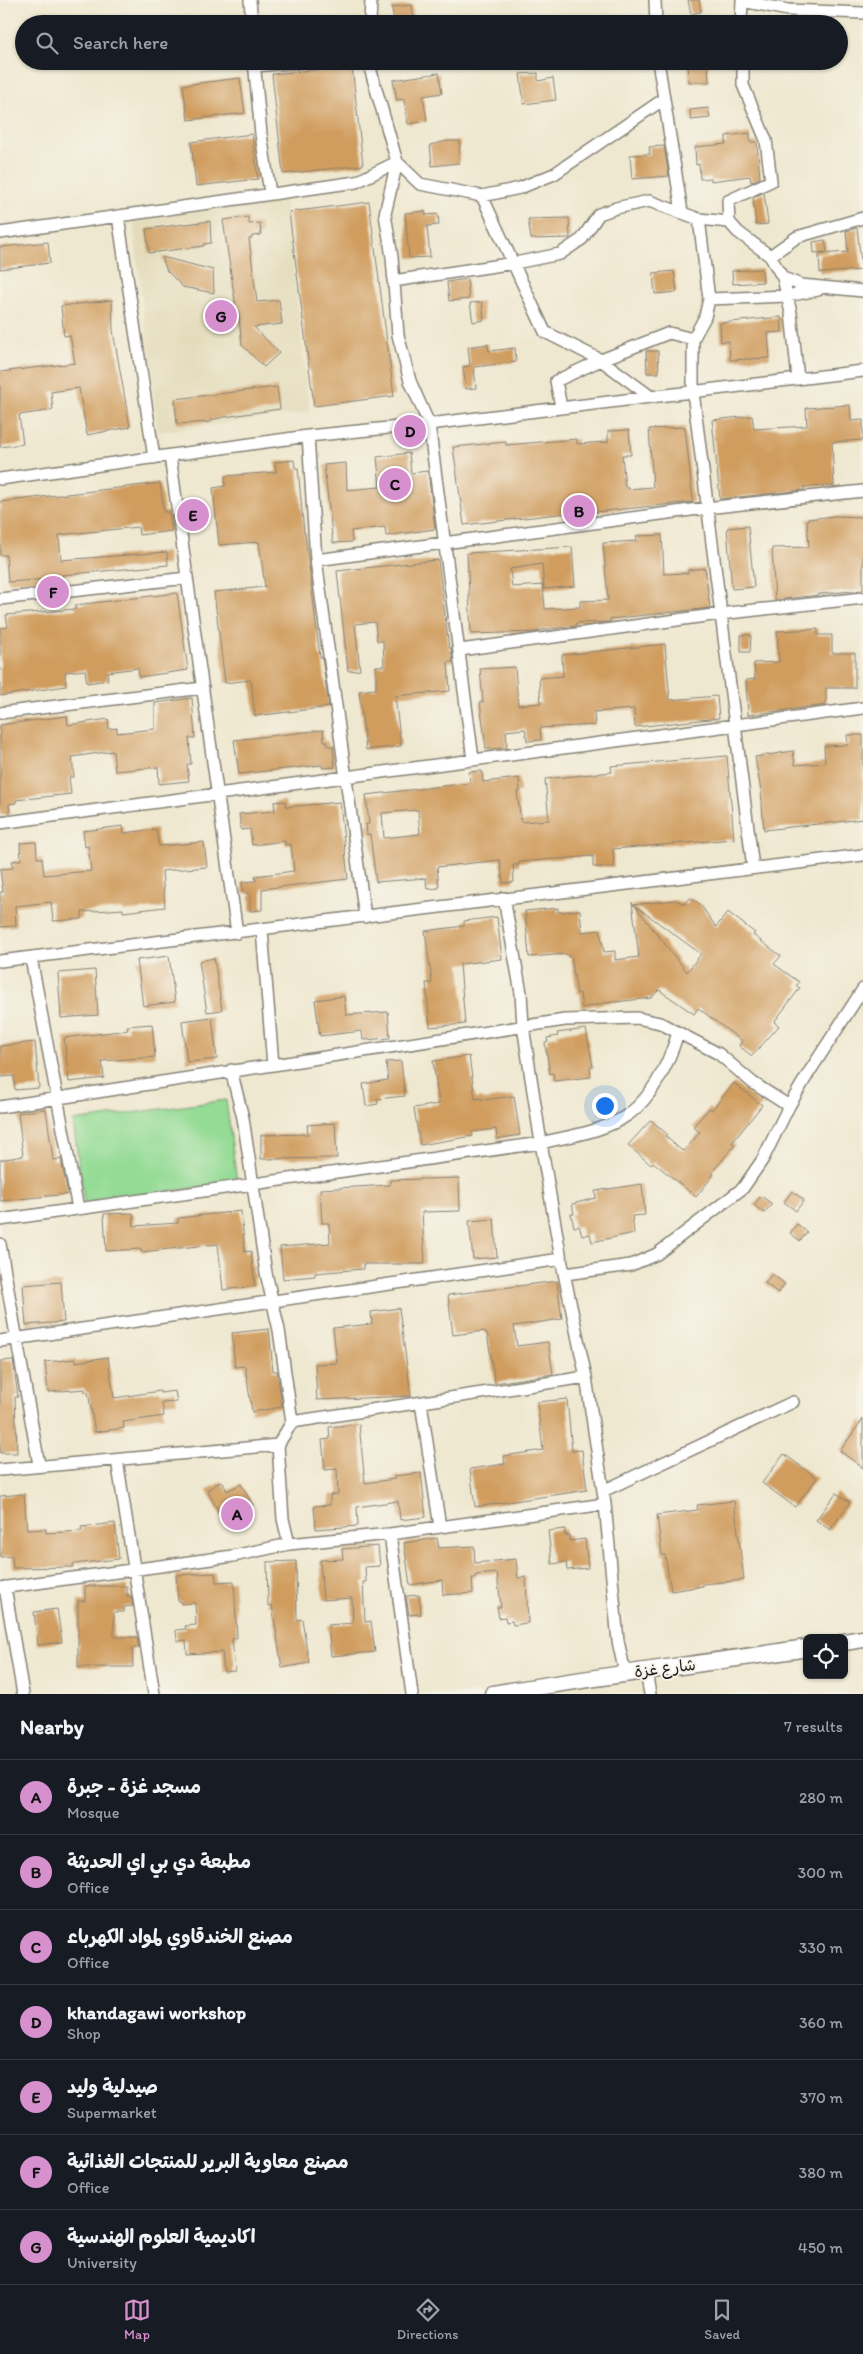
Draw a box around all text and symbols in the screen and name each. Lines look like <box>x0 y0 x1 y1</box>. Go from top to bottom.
search box <box>15 15 848 70</box>
icon: search <box>33 29 61 57</box>
text: Search here <box>73 31 168 54</box>
pin: G <box>205 297 237 335</box>
pin: D <box>394 412 426 450</box>
pin: C <box>379 465 411 503</box>
pin: B <box>563 492 595 530</box>
pin: E <box>177 496 209 534</box>
pin: F <box>37 573 69 611</box>
your location <box>592 1093 618 1119</box>
pin: A <box>221 1495 253 1533</box>
map controls <box>803 1634 848 1679</box>
button: locate <box>803 1634 848 1679</box>
street label: شارع غزة <box>633 1655 697 1683</box>
text: Nearby <box>20 1714 84 1739</box>
text: 7 results <box>784 1717 843 1736</box>
text: مسجد غزة - جبرة <box>67 1775 201 1798</box>
text: A <box>31 1788 41 1807</box>
text: 280 m <box>799 1788 843 1807</box>
text: Mosque <box>67 1803 120 1822</box>
text: مطبعة دي بي اي الحديثة <box>67 1850 251 1873</box>
text: B <box>31 1863 41 1882</box>
text: 300 m <box>798 1863 843 1882</box>
text: Office <box>67 1878 109 1897</box>
text: مصنع الخندقاوي لمواد الكهرباء <box>67 1925 293 1948</box>
text: C <box>31 1938 41 1957</box>
text: 330 m <box>799 1938 843 1957</box>
text: Office <box>67 1953 109 1972</box>
text: khandagawi workshop <box>67 2001 246 2024</box>
text: D <box>31 2013 41 2032</box>
text: 360 m <box>799 2013 843 2032</box>
text: Shop <box>67 2024 101 2043</box>
text: صيدلية وليد <box>67 2075 158 2098</box>
text: E <box>32 2088 40 2107</box>
text: 370 m <box>799 2088 843 2107</box>
text: Supermarket <box>67 2103 157 2122</box>
text: مصنع معاوية البرير للمنتجات الغذائية <box>67 2150 349 2173</box>
text: F <box>32 2163 40 2182</box>
text: 380 m <box>799 2163 843 2182</box>
text: Office <box>67 2178 109 2197</box>
text: اكاديمية العلوم الهندسية <box>67 2225 256 2248</box>
text: G <box>30 2238 42 2257</box>
text: 450 m <box>798 2238 843 2257</box>
text: University <box>67 2253 137 2272</box>
tab: Map <box>123 2296 151 2343</box>
tab: Directions <box>397 2296 458 2343</box>
tab: Saved <box>704 2296 740 2343</box>

